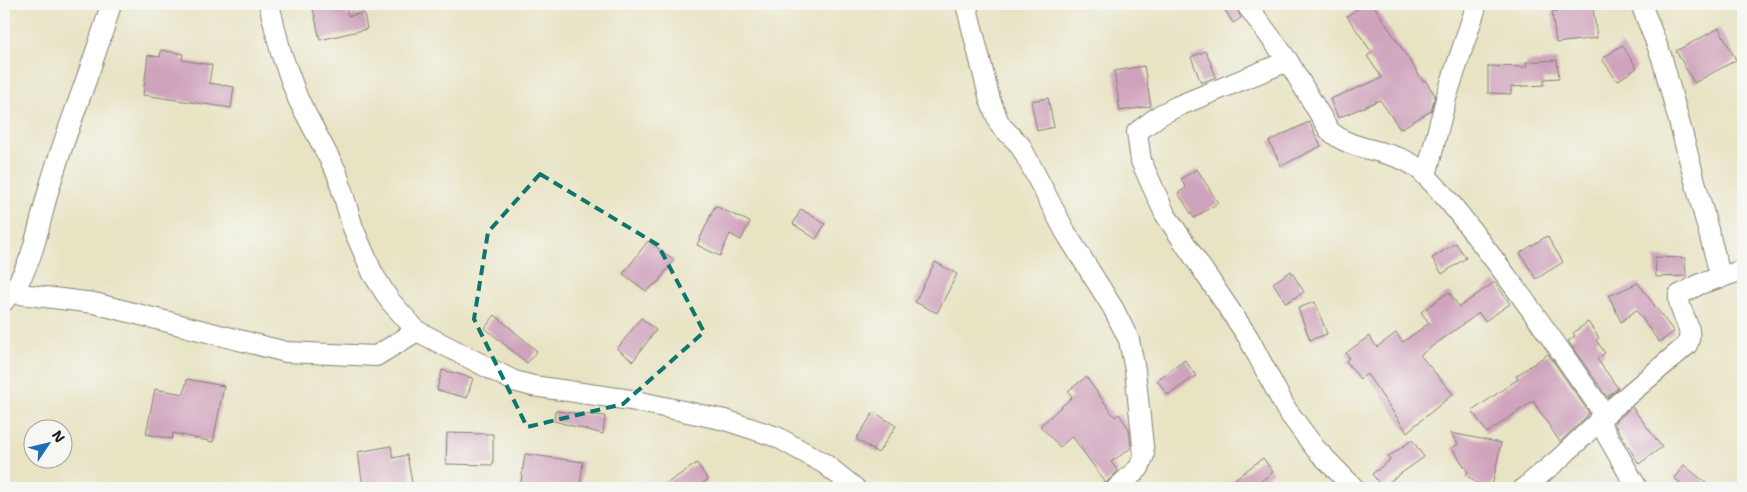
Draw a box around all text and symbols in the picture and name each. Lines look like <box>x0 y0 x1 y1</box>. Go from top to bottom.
north arrow <box>22 420 72 470</box>
text: N <box>48 427 69 446</box>

